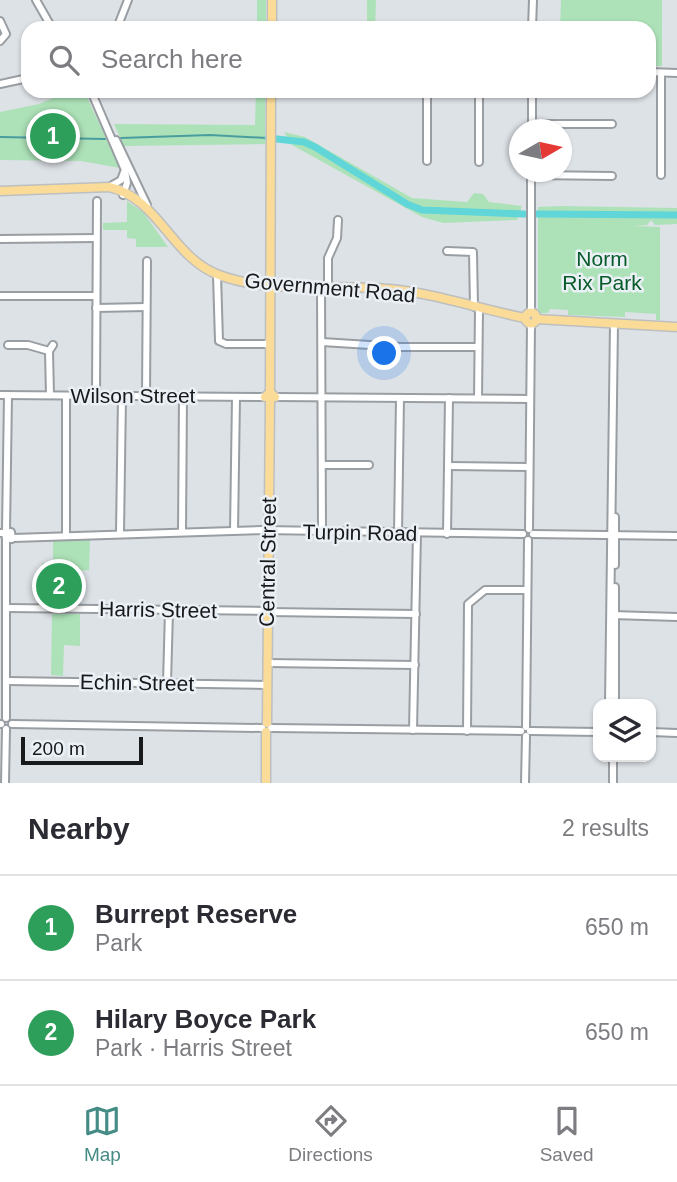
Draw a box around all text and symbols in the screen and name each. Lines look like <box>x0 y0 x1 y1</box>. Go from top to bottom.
search box <box>21 21 656 98</box>
icon: search <box>45 41 83 79</box>
text: Search here <box>101 44 243 74</box>
pin: 1 <box>30 110 76 162</box>
north arrow <box>509 119 572 182</box>
park label: Norm Rix Park <box>562 247 642 294</box>
street label: Government Road <box>244 269 417 306</box>
your location <box>367 336 401 370</box>
street label: Wilson Street <box>71 384 196 407</box>
street label: Central Street <box>255 497 280 627</box>
street label: Turpin Road <box>302 520 418 545</box>
pin: 2 <box>36 560 82 612</box>
street label: Harris Street <box>99 597 217 622</box>
street label: Echin Street <box>80 670 195 695</box>
map controls <box>593 699 656 762</box>
button: layers <box>593 699 656 762</box>
scale bar <box>21 734 144 766</box>
text: 200 m <box>32 738 85 759</box>
text: Nearby <box>28 812 130 845</box>
text: 2 results <box>562 815 649 841</box>
text: Burrept Reserve <box>95 899 297 929</box>
text: 1 <box>45 914 57 940</box>
text: 650 m <box>585 914 649 940</box>
text: Park <box>95 930 142 956</box>
text: Hilary Boyce Park <box>95 1004 316 1034</box>
text: 2 <box>45 1019 57 1045</box>
text: 650 m <box>585 1019 649 1045</box>
text: Park · Harris Street <box>95 1035 292 1061</box>
tab: Map <box>83 1102 121 1166</box>
tab: Directions <box>288 1102 373 1166</box>
tab: Saved <box>540 1102 594 1166</box>

